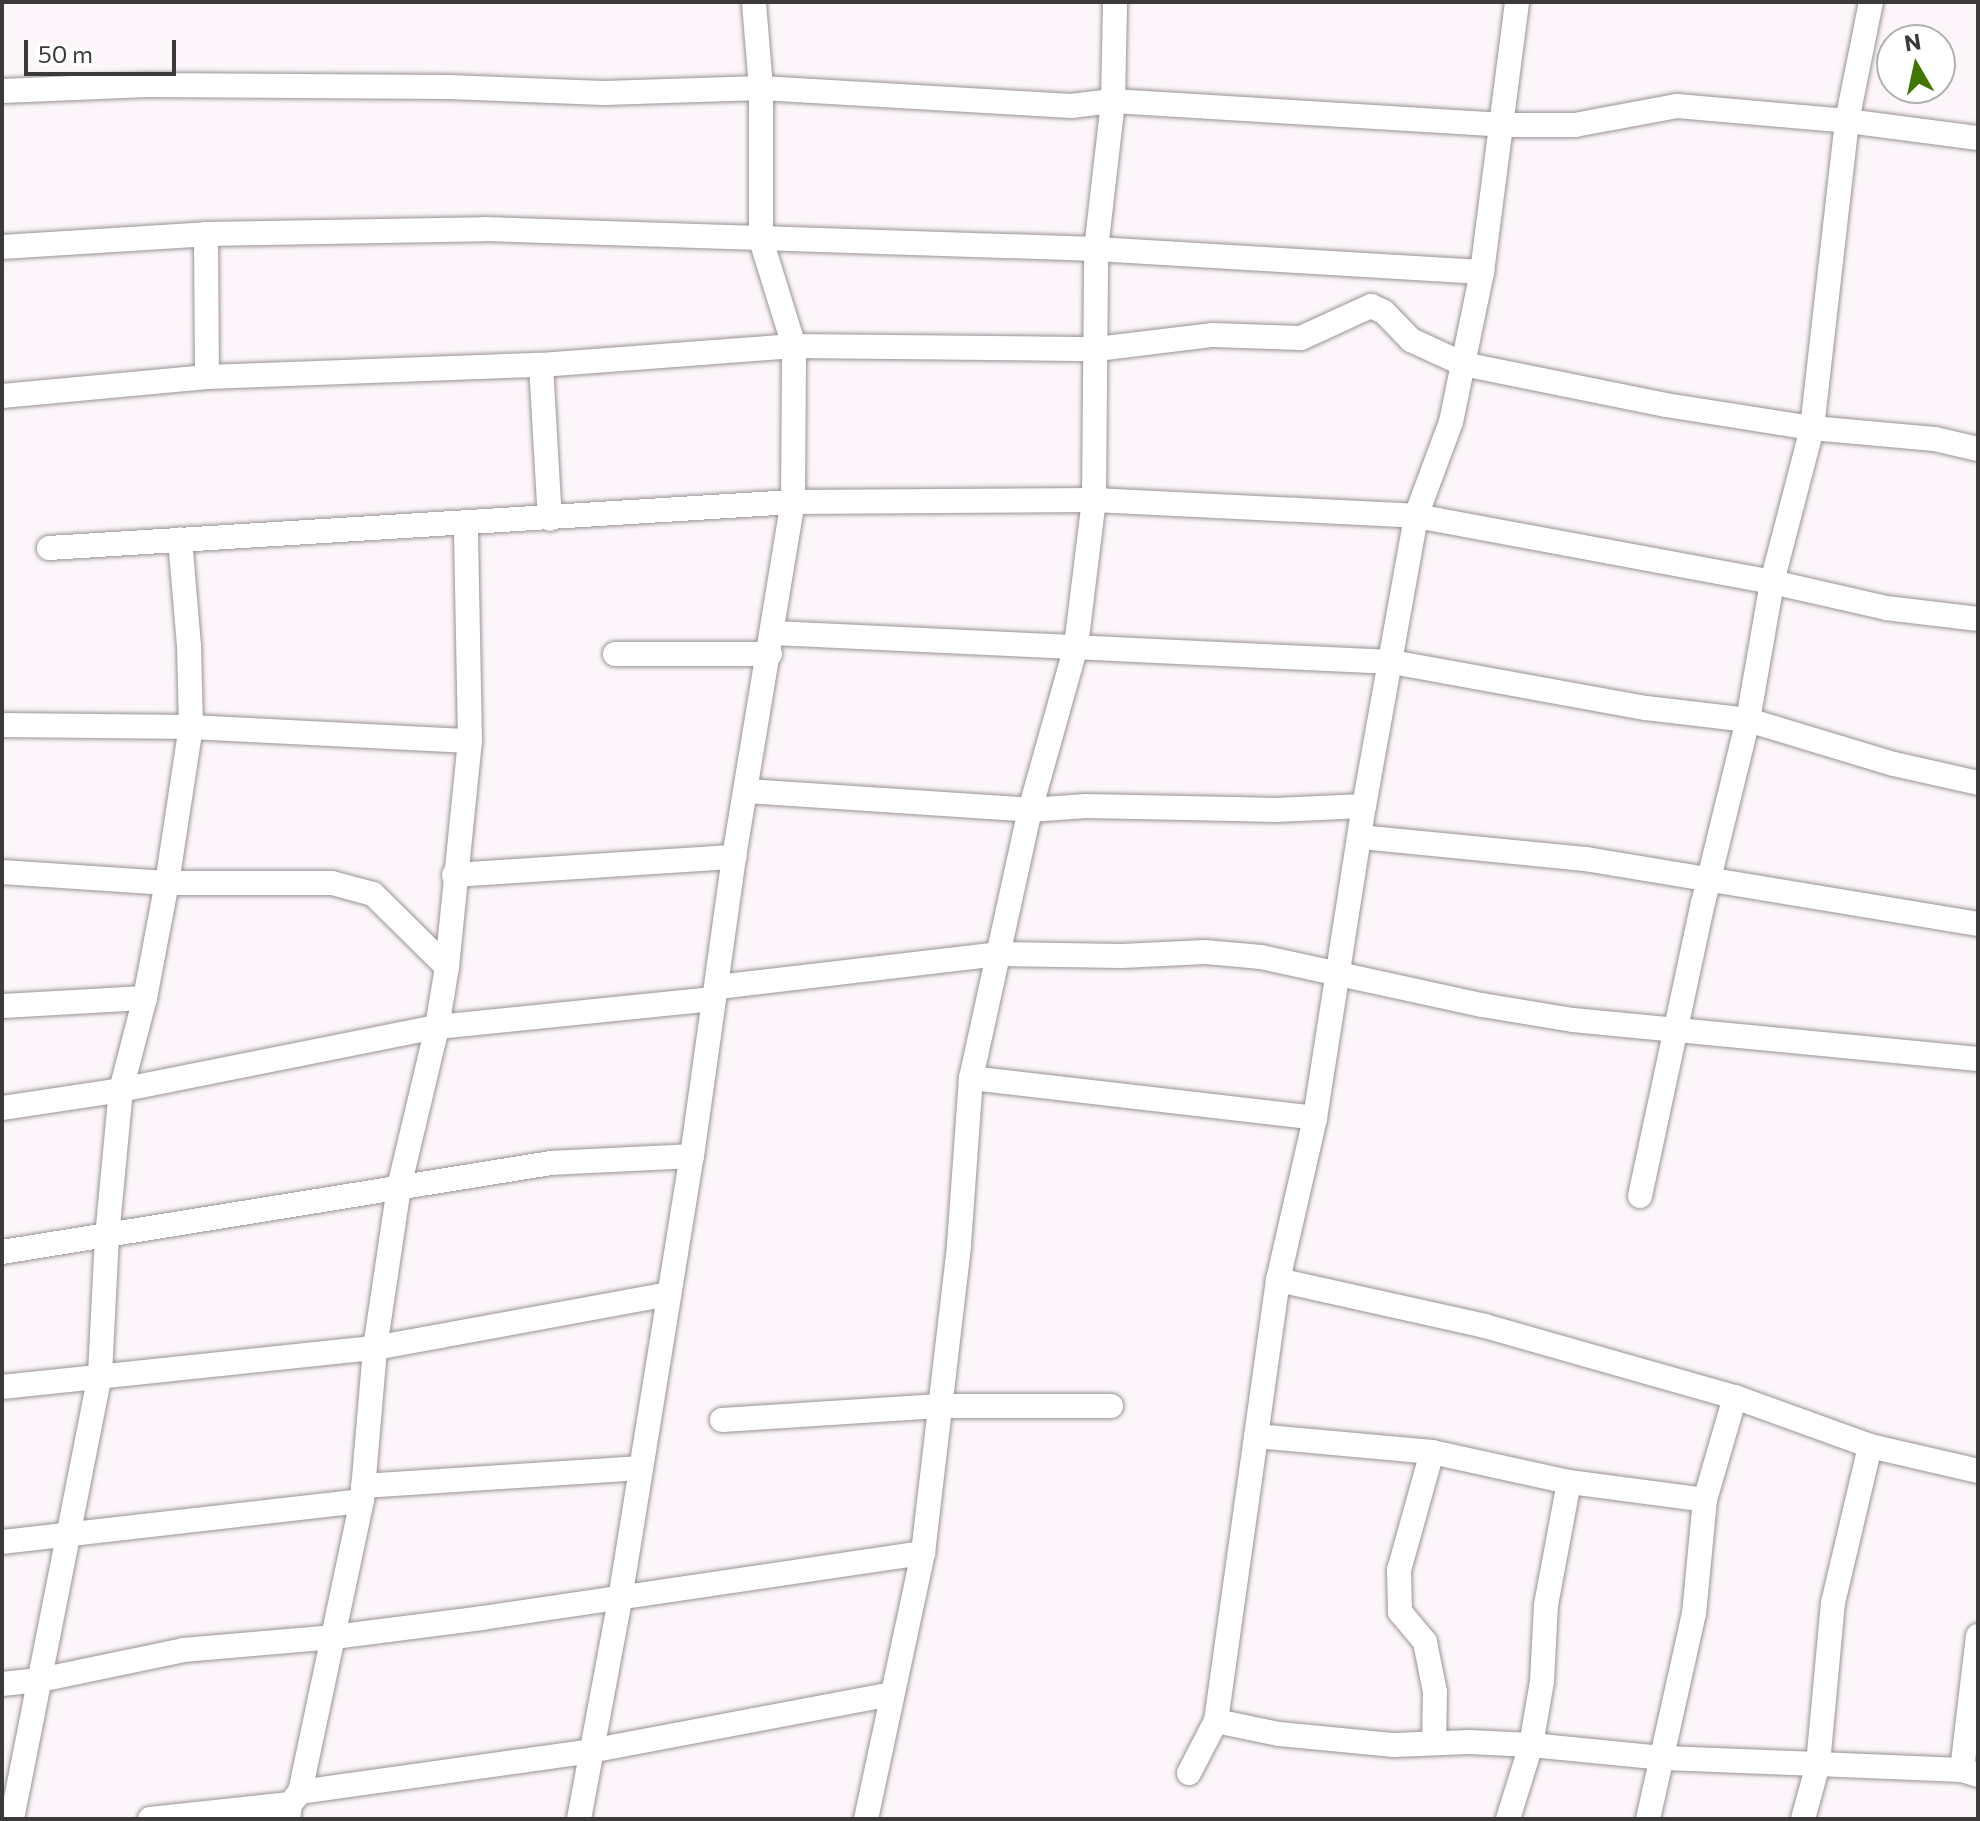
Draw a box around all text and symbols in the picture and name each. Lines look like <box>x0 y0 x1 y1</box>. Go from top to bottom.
scale bar <box>28 24 180 74</box>
north arrow <box>1876 24 1956 104</box>
text: N <box>1902 27 1923 56</box>
text: 50 m <box>38 39 93 68</box>

